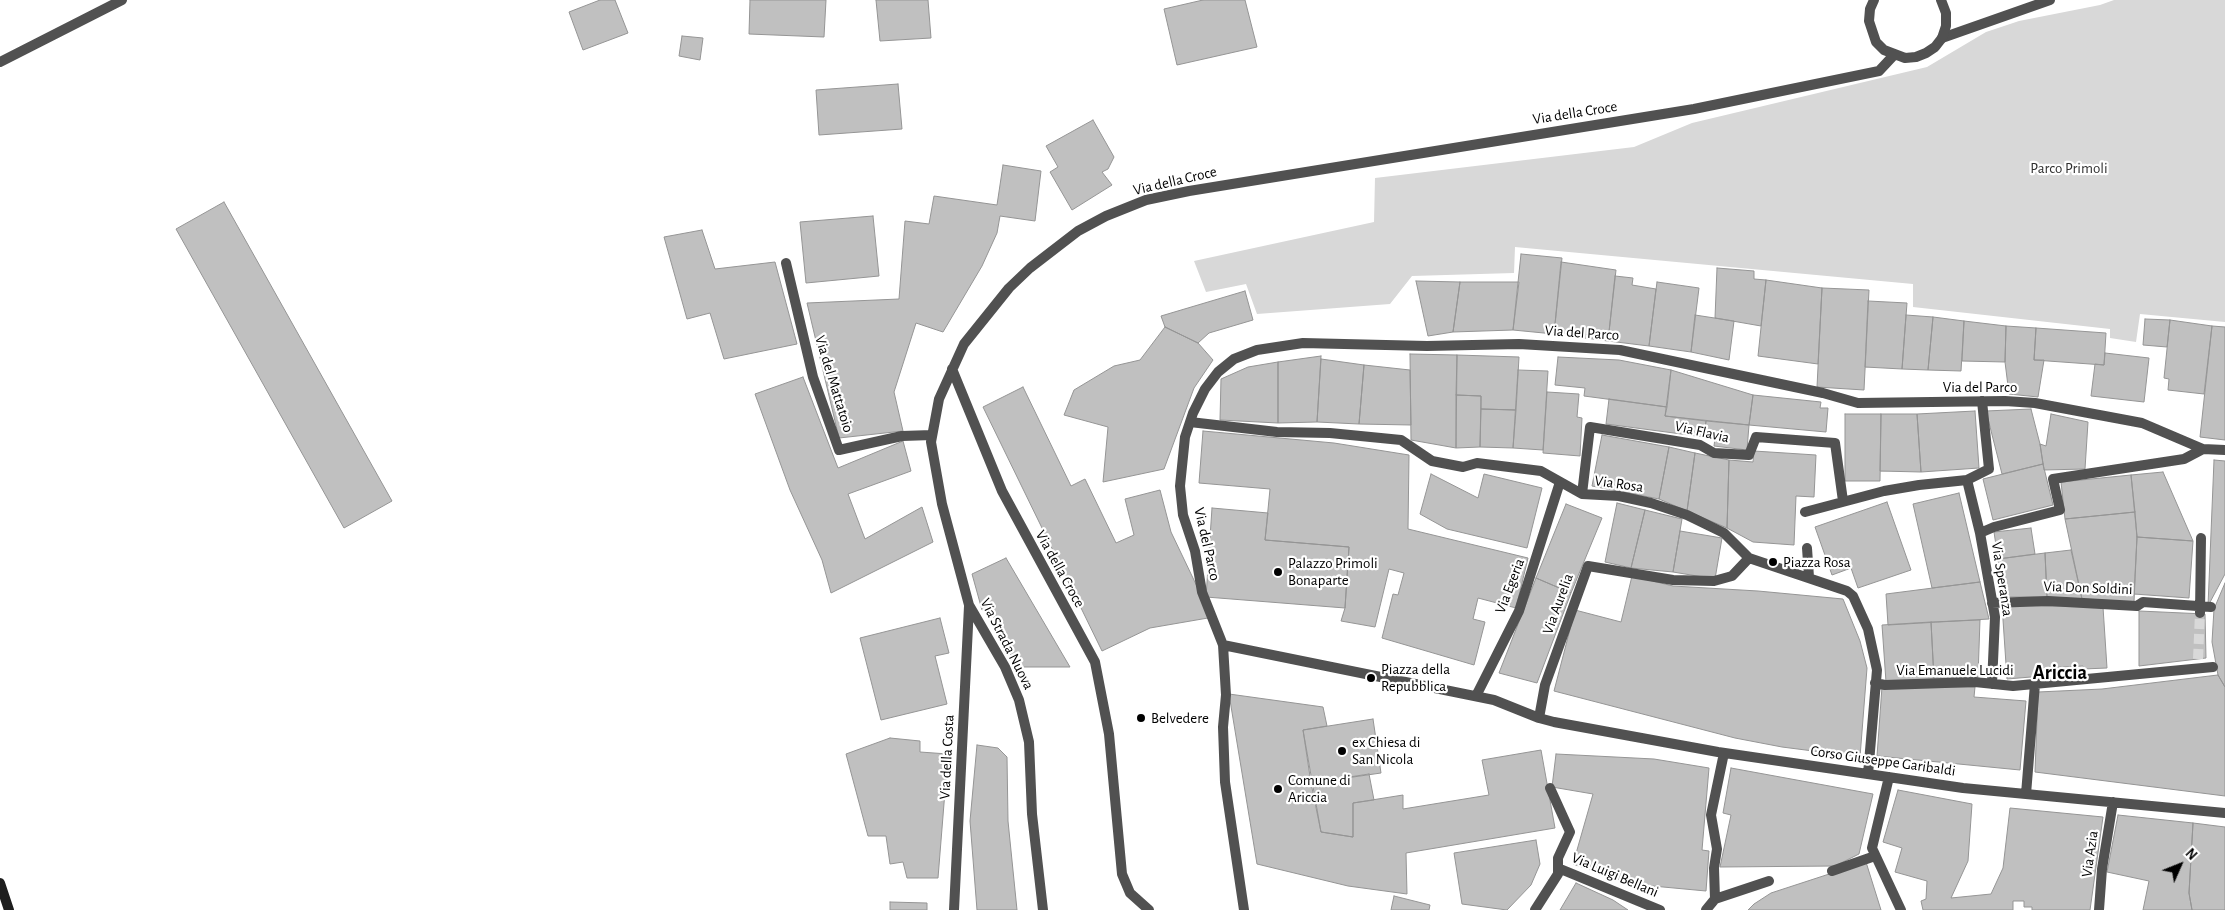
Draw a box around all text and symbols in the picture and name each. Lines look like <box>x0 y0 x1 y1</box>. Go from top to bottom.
street label: Via della Croce <box>1531 97 1619 129</box>
park label: Parco Primoli <box>2030 159 2108 177</box>
street label: Via della Croce <box>1131 163 1219 199</box>
street label: Via del Parco <box>1544 321 1620 345</box>
street label: Via del Mattatoio <box>811 333 857 435</box>
street label: Via del Parco <box>1943 378 2017 396</box>
street label: Via Flavia <box>1673 417 1731 447</box>
street label: Via Rosa <box>1593 472 1645 496</box>
street label: Via del Parco <box>1190 506 1224 582</box>
street label: Via della Croce <box>1031 527 1089 611</box>
street label: Via Speranza <box>1987 540 2017 618</box>
place label: Piazza Rosa <box>1783 553 1851 571</box>
place label: Palazzo Primoli Bonaparte <box>1288 554 1378 589</box>
street label: Via Egeria <box>1491 556 1529 616</box>
marker: Piazza Rosa <box>1767 556 1779 568</box>
marker: Palazzo Primoli Bonaparte <box>1272 566 1284 578</box>
street label: Via Aurelia <box>1539 571 1577 637</box>
street label: Via Don Soldini <box>2043 577 2133 599</box>
street label: Via Strada Nuova <box>976 595 1038 693</box>
place label: Piazza della Repubblica <box>1381 660 1450 695</box>
street label: Via Emanuele Lucidi <box>1896 661 2014 679</box>
district label: Ariccia <box>2033 661 2087 685</box>
marker: Piazza della Repubblica <box>1365 672 1377 684</box>
place label: Belvedere <box>1151 709 1209 727</box>
marker: Belvedere <box>1135 712 1147 724</box>
street label: Via della Costa <box>936 714 958 800</box>
place label: ex Chiesa di San Nicola <box>1352 733 1420 768</box>
street label: Corso Giuseppe Garibaldi <box>1809 742 1957 780</box>
marker: ex Chiesa di San Nicola <box>1336 745 1348 757</box>
place label: Comune di Ariccia <box>1288 771 1351 806</box>
marker: Comune di Ariccia <box>1272 783 1284 795</box>
street label: Via Azia <box>2078 830 2102 878</box>
north arrow <box>2155 840 2205 890</box>
text: N <box>2182 846 2199 863</box>
street label: Via Luigi Bellani <box>1569 849 1661 901</box>

